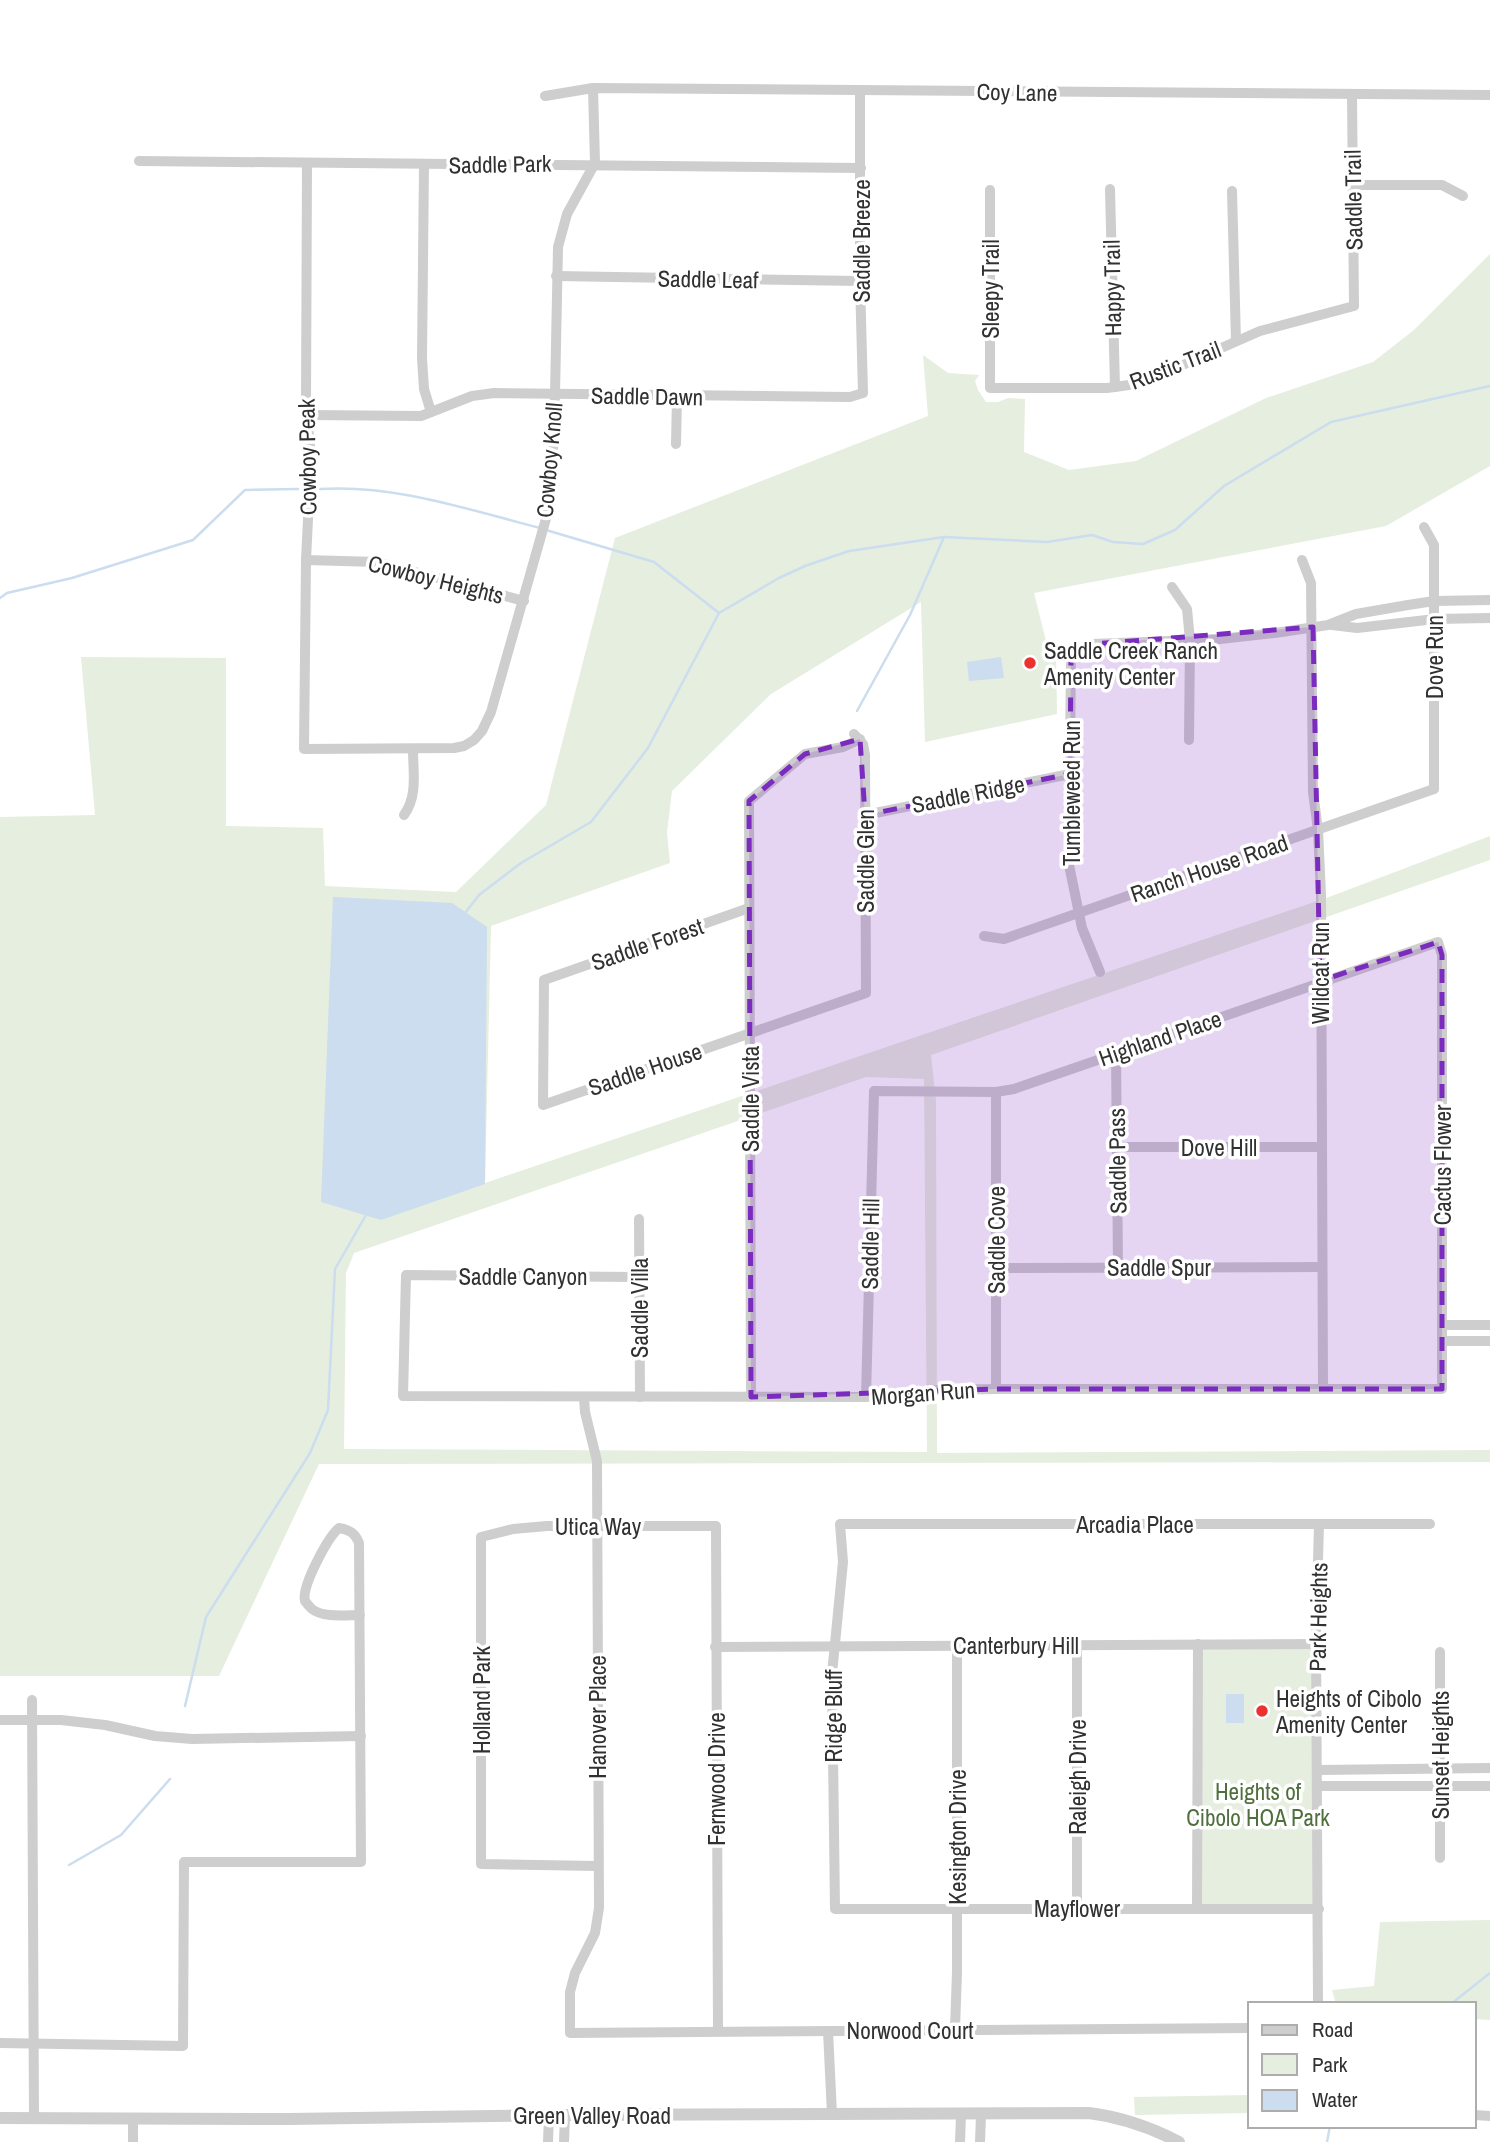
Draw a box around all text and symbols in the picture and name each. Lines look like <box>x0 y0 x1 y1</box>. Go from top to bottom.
street label: Coy Lane <box>976 76 1058 108</box>
street label: Saddle Park <box>448 148 552 180</box>
street label: Saddle Trail <box>1337 149 1369 251</box>
street label: Saddle Breeze <box>846 179 877 303</box>
street label: Sleepy Trail <box>975 239 1006 339</box>
street label: Happy Trail <box>1096 240 1128 336</box>
street label: Saddle Leaf <box>657 263 759 295</box>
street label: Rustic Trail <box>1125 333 1225 397</box>
street label: Saddle Dawn <box>591 380 703 412</box>
street label: Cowboy Peak <box>290 398 324 515</box>
street label: Cowboy Knoll <box>529 401 569 519</box>
street label: Cowboy Heights <box>365 547 507 611</box>
street label: Dove Run <box>1419 615 1450 699</box>
place label: Saddle Creek Ranch Amenity Center <box>1043 635 1218 692</box>
marker: Saddle Creek Ranch Amenity Center <box>1022 655 1038 671</box>
street label: Tumbleweed Run <box>1056 720 1087 866</box>
street label: Saddle Ridge <box>909 768 1027 820</box>
street label: Saddle Glen <box>850 809 881 913</box>
street label: Ranch House Road <box>1126 827 1292 909</box>
street label: Saddle Forest <box>587 910 707 978</box>
street label: Wildcat Run <box>1305 922 1336 1024</box>
street label: Highland Place <box>1094 1003 1226 1073</box>
street label: Saddle House <box>584 1035 706 1103</box>
street label: Saddle Vista <box>735 1045 766 1152</box>
street label: Cactus Flower <box>1427 1104 1458 1225</box>
street label: Saddle Pass <box>1101 1108 1133 1214</box>
street label: Dove Hill <box>1181 1132 1257 1163</box>
street label: Saddle Cove <box>981 1186 1012 1294</box>
street label: Saddle Hill <box>854 1198 886 1290</box>
street label: Saddle Spur <box>1107 1252 1212 1283</box>
street label: Saddle Villa <box>624 1257 655 1358</box>
street label: Saddle Canyon <box>459 1261 587 1292</box>
street label: Morgan Run <box>870 1374 976 1412</box>
street label: Arcadia Place <box>1075 1509 1194 1540</box>
street label: Utica Way <box>555 1511 642 1542</box>
street label: Park Heights <box>1302 1562 1334 1672</box>
street label: Canterbury Hill <box>953 1630 1079 1661</box>
street label: Holland Park <box>466 1645 497 1754</box>
street label: Hanover Place <box>582 1655 613 1779</box>
street label: Ridge Bluff <box>818 1669 849 1763</box>
place label: Heights of Cibolo Amenity Center <box>1275 1683 1422 1740</box>
street label: Sunset Heights <box>1425 1691 1456 1819</box>
marker: Heights of Cibolo Amenity Center <box>1254 1703 1270 1719</box>
street label: Fernwood Drive <box>701 1712 732 1846</box>
street label: Raleigh Drive <box>1062 1719 1093 1835</box>
street label: Kesington Drive <box>942 1769 973 1905</box>
park label: Heights of Cibolo HOA Park <box>1186 1776 1330 1833</box>
street label: Mayflower <box>1034 1893 1121 1924</box>
legend <box>1248 2002 1476 2128</box>
street label: Norwood Court <box>847 2015 973 2046</box>
text: Road <box>1312 2015 1353 2044</box>
text: Park <box>1312 2050 1348 2079</box>
text: Water <box>1312 2085 1358 2114</box>
street label: Green Valley Road <box>513 2100 671 2131</box>

